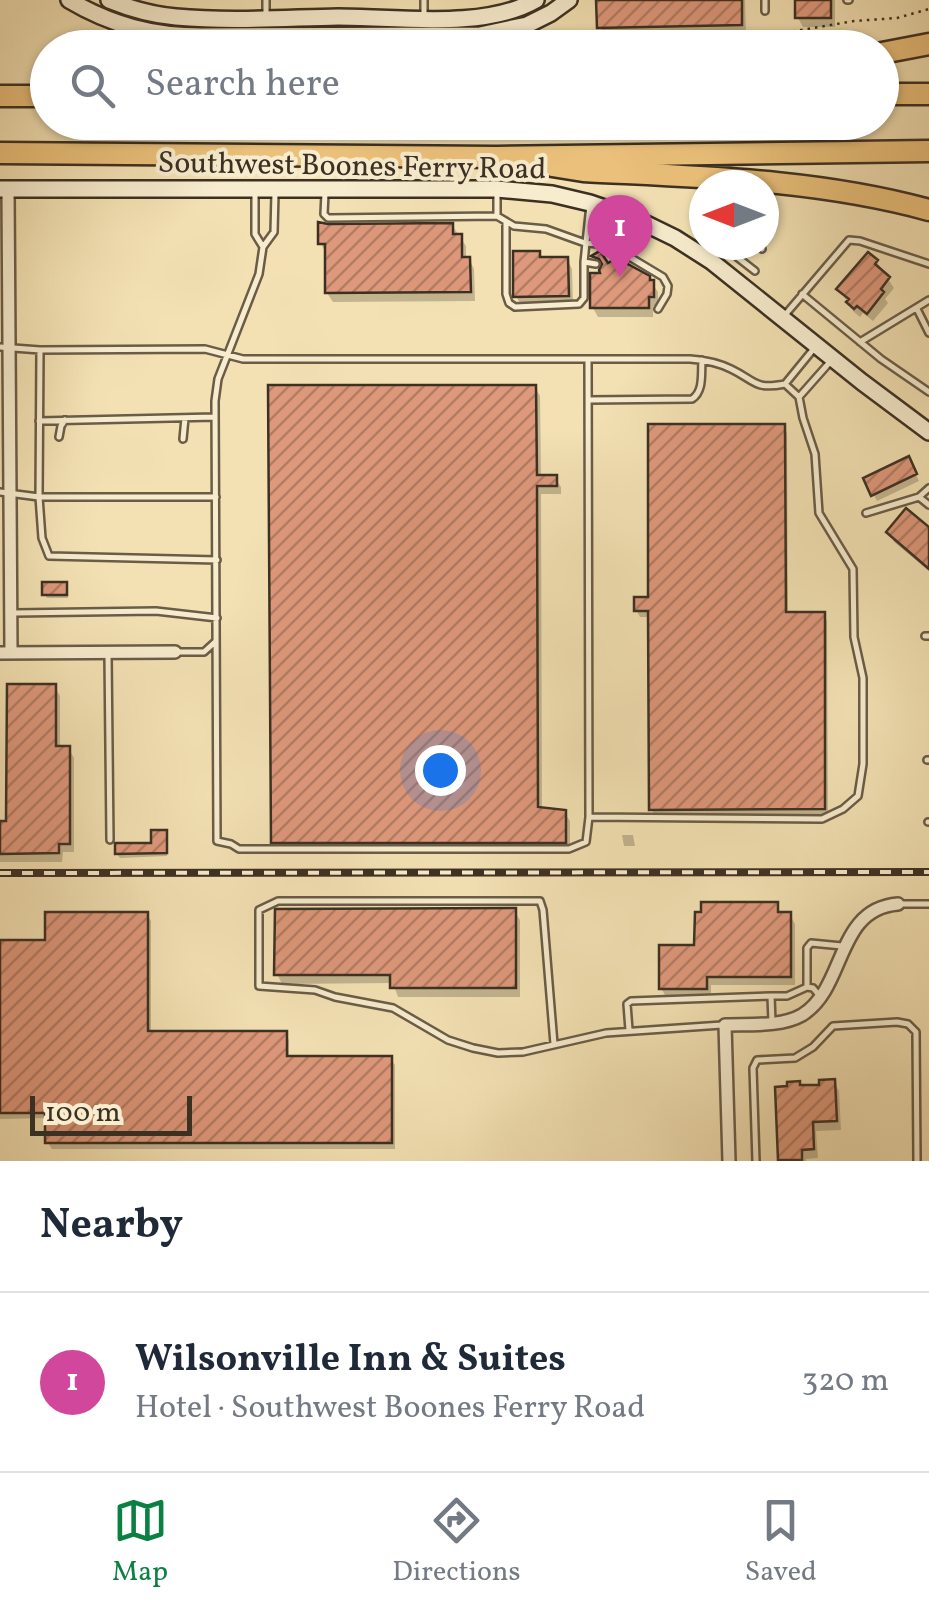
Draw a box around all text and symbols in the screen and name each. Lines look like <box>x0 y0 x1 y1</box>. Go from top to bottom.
search box <box>30 30 899 140</box>
icon: search <box>65 58 120 113</box>
text: Search here <box>145 59 340 112</box>
street label: Southwest Boones Ferry Road <box>157 143 547 191</box>
north arrow <box>689 170 779 260</box>
pin: 1 <box>588 194 652 277</box>
your location <box>415 745 466 796</box>
scale bar <box>30 1091 192 1136</box>
text: 100 m <box>45 1094 120 1133</box>
text: Nearby <box>40 1197 183 1256</box>
text: Wilsonville Inn & Suites <box>135 1334 566 1387</box>
text: 1 <box>66 1360 79 1404</box>
text: 320 m <box>802 1360 889 1404</box>
text: Hotel · Southwest Boones Ferry Road <box>135 1387 645 1431</box>
tab: Map <box>112 1493 168 1592</box>
tab: Directions <box>392 1493 521 1592</box>
tab: Saved <box>745 1493 817 1592</box>

